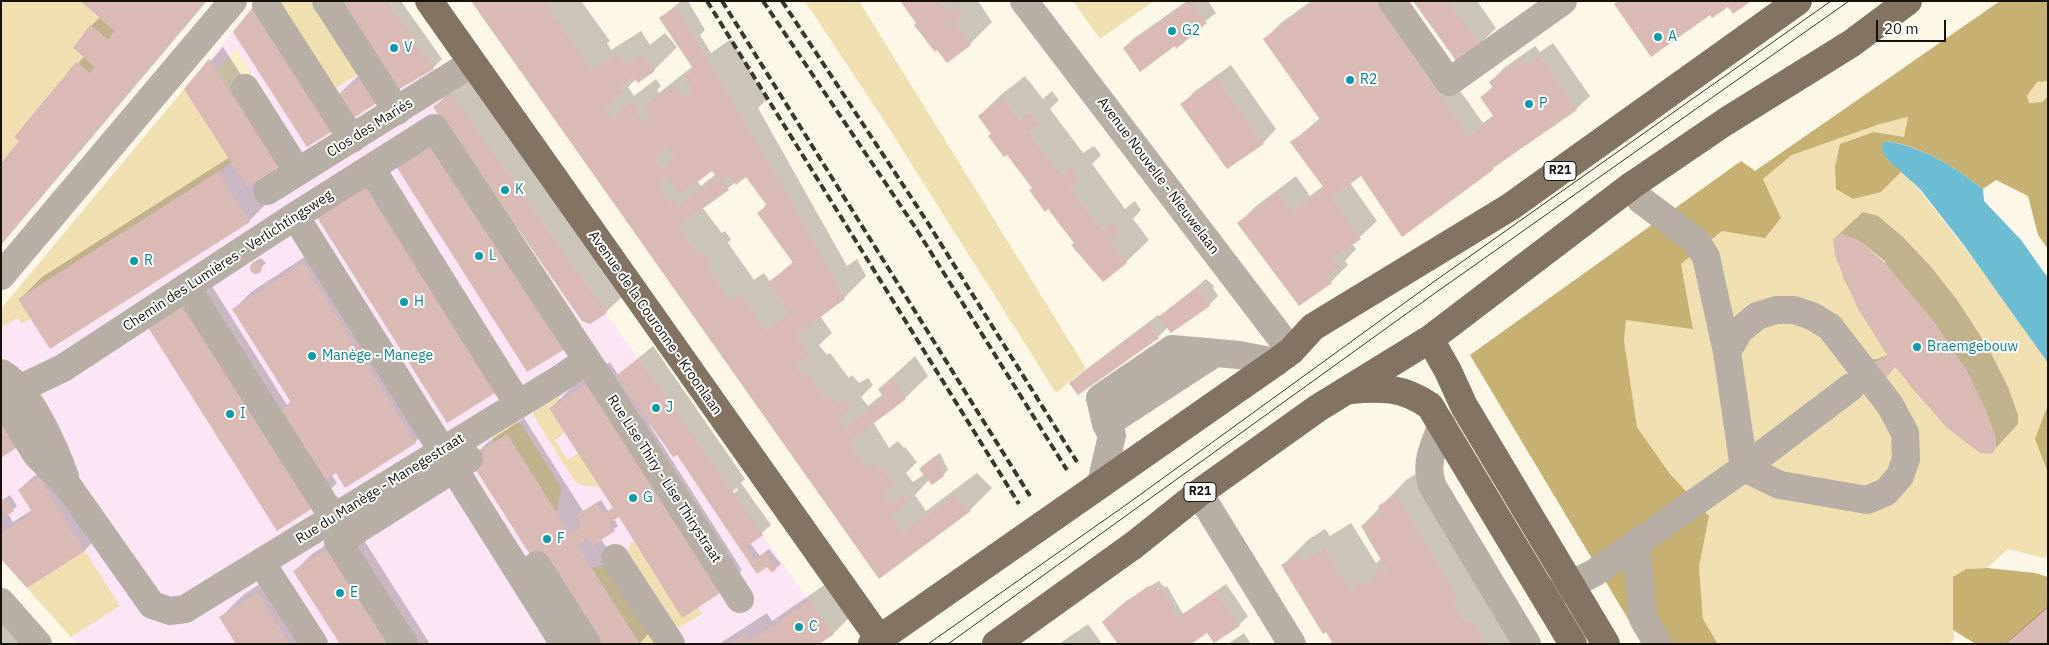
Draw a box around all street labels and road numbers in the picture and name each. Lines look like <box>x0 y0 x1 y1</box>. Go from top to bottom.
street label: Avenue Nouvelle - Nieuwelaan <box>1094 94 1222 258</box>
street label: Clos des Mariés <box>324 95 416 161</box>
road number: R21 <box>1544 162 1576 180</box>
street label: Chemin des Lumières - Verlichtingsweg <box>120 187 336 335</box>
street label: Avenue de la Couronne - Kroonlaan <box>585 228 725 418</box>
street label: Rue Lise Thiry - Lise Thirystraat <box>603 392 725 566</box>
street label: Rue du Manège - Manegestraat <box>293 430 467 548</box>
road number: R21 <box>1184 482 1216 502</box>

